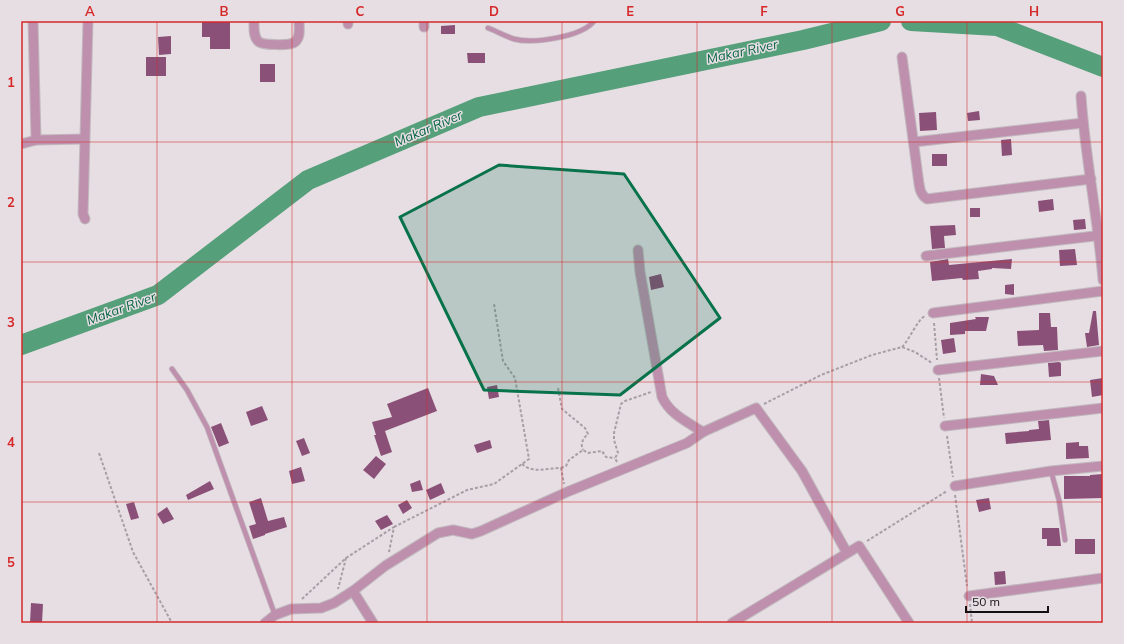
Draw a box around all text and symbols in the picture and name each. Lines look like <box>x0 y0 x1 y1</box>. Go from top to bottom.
text: A <box>85 3 95 19</box>
text: B <box>220 3 229 19</box>
text: C <box>356 3 365 19</box>
text: D <box>489 3 499 19</box>
text: E <box>626 3 634 19</box>
text: F <box>760 3 768 19</box>
text: G <box>895 3 905 19</box>
text: H <box>1029 3 1039 19</box>
water label: Makar River <box>705 35 780 66</box>
text: 1 <box>7 74 15 90</box>
water label: Makar River <box>392 106 466 149</box>
text: 2 <box>7 194 15 210</box>
water label: Makar River <box>84 288 159 328</box>
text: 3 <box>7 314 15 330</box>
text: 4 <box>7 434 15 450</box>
text: 5 <box>7 554 15 570</box>
scale bar <box>966 588 1048 614</box>
text: 50 m <box>972 594 1000 609</box>

